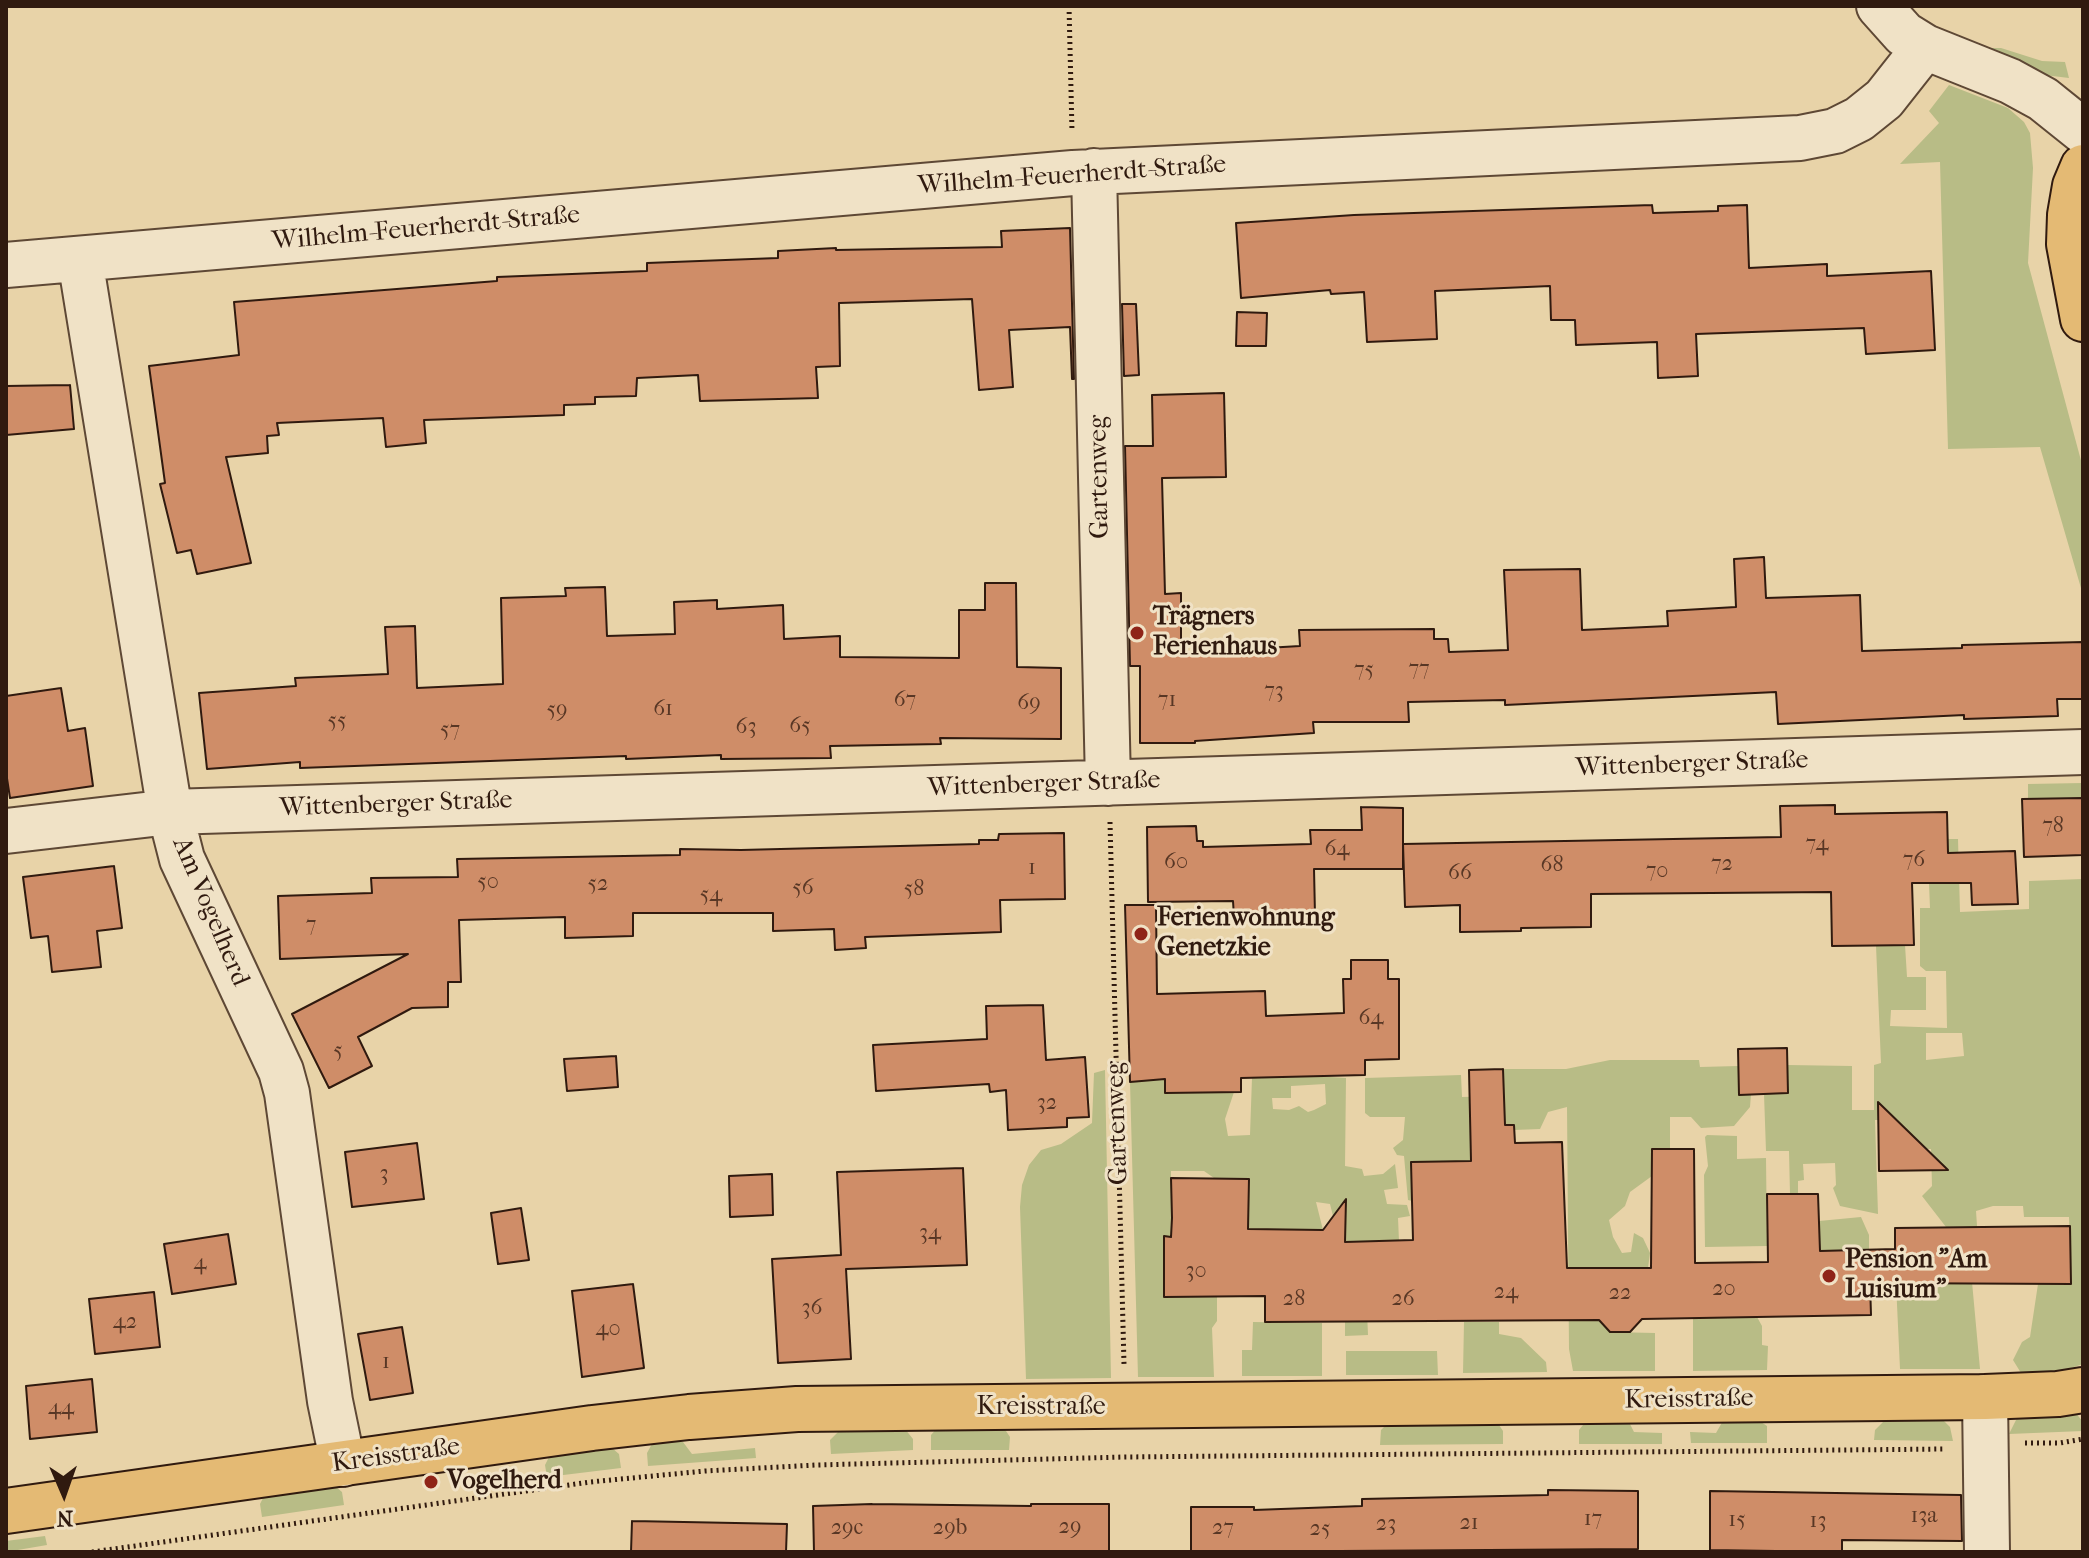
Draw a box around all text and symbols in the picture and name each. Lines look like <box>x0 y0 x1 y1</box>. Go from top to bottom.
street label: Wilhelm-Feuerherdt-Straße <box>917 150 1227 202</box>
street label: Wilhelm-Feuerherdt-Straße <box>271 200 581 258</box>
street label: Gartenweg <box>1083 415 1117 539</box>
place label: Trägners Ferienhaus <box>1153 602 1277 664</box>
marker: Trägners Ferienhaus <box>1128 624 1146 642</box>
house number: 77 <box>1408 657 1430 683</box>
house number: 75 <box>1354 658 1374 684</box>
house number: 73 <box>1264 679 1284 705</box>
house number: 67 <box>894 688 916 714</box>
house number: 71 <box>1158 688 1176 714</box>
house number: 69 <box>1017 691 1041 717</box>
house number: 61 <box>653 697 673 723</box>
house number: 59 <box>546 698 568 724</box>
house number: 55 <box>328 709 346 735</box>
house number: 65 <box>789 714 811 740</box>
house number: 63 <box>736 715 756 741</box>
house number: 57 <box>440 718 460 744</box>
street label: Wittenberger Straße <box>1575 745 1809 785</box>
street label: Wittenberger Straße <box>927 765 1161 805</box>
street label: Wittenberger Straße <box>279 785 513 825</box>
house number: 78 <box>2042 814 2064 840</box>
house number: 74 <box>1805 832 1829 858</box>
street label: Am Vogelherd <box>165 833 255 991</box>
house number: 64 <box>1325 837 1349 863</box>
house number: 76 <box>1903 848 1925 874</box>
house number: 60 <box>1164 850 1188 876</box>
house number: 72 <box>1711 852 1733 878</box>
house number: 68 <box>1541 853 1563 879</box>
house number: 1 <box>1028 856 1036 882</box>
house number: 70 <box>1646 859 1668 885</box>
house number: 66 <box>1448 861 1472 887</box>
house number: 50 <box>477 870 499 896</box>
house number: 52 <box>588 872 608 898</box>
house number: 56 <box>792 876 814 902</box>
house number: 58 <box>904 877 924 903</box>
house number: 54 <box>700 883 722 909</box>
place label: Ferienwohnung Genetzkie <box>1157 903 1335 964</box>
house number: 7 <box>306 913 316 939</box>
marker: Ferienwohnung Genetzkie <box>1132 925 1150 943</box>
house number: 64 <box>1359 1006 1383 1032</box>
house number: 5 <box>333 1039 343 1065</box>
street label: Gartenweg <box>1100 1061 1136 1185</box>
house number: 32 <box>1037 1091 1057 1117</box>
house number: 3 <box>379 1162 389 1188</box>
house number: 34 <box>919 1221 941 1247</box>
place label: Pension "Am Luisium" <box>1845 1245 1987 1306</box>
house number: 4 <box>194 1251 206 1277</box>
house number: 30 <box>1185 1259 1207 1285</box>
marker: Pension "Am Luisium" <box>1820 1267 1838 1285</box>
house number: 20 <box>1712 1277 1736 1303</box>
house number: 24 <box>1494 1280 1518 1306</box>
house number: 22 <box>1609 1281 1631 1307</box>
house number: 28 <box>1283 1287 1305 1313</box>
house number: 26 <box>1391 1287 1415 1313</box>
house number: 36 <box>802 1296 822 1322</box>
house number: 42 <box>113 1310 137 1336</box>
house number: 40 <box>595 1317 621 1343</box>
house number: 1 <box>382 1350 390 1376</box>
street label: Kreisstraße <box>1624 1383 1754 1417</box>
street label: Kreisstraße <box>976 1392 1106 1424</box>
house number: 44 <box>48 1396 74 1422</box>
street label: Kreisstraße <box>330 1432 462 1480</box>
north arrow <box>24 1454 104 1534</box>
place label: Vogelherd <box>447 1466 562 1498</box>
marker: Vogelherd <box>422 1473 440 1491</box>
house number: 13a <box>1910 1504 1938 1530</box>
text: N <box>56 1505 74 1531</box>
house number: 17 <box>1584 1507 1602 1533</box>
house number: 15 <box>1728 1508 1746 1534</box>
house number: 13 <box>1810 1509 1826 1535</box>
house number: 21 <box>1459 1511 1479 1537</box>
house number: 23 <box>1376 1512 1396 1538</box>
house number: 29 <box>1059 1515 1081 1541</box>
house number: 29c <box>831 1516 863 1542</box>
house number: 29b <box>933 1516 967 1542</box>
house number: 27 <box>1212 1516 1234 1542</box>
house number: 25 <box>1310 1517 1330 1543</box>

